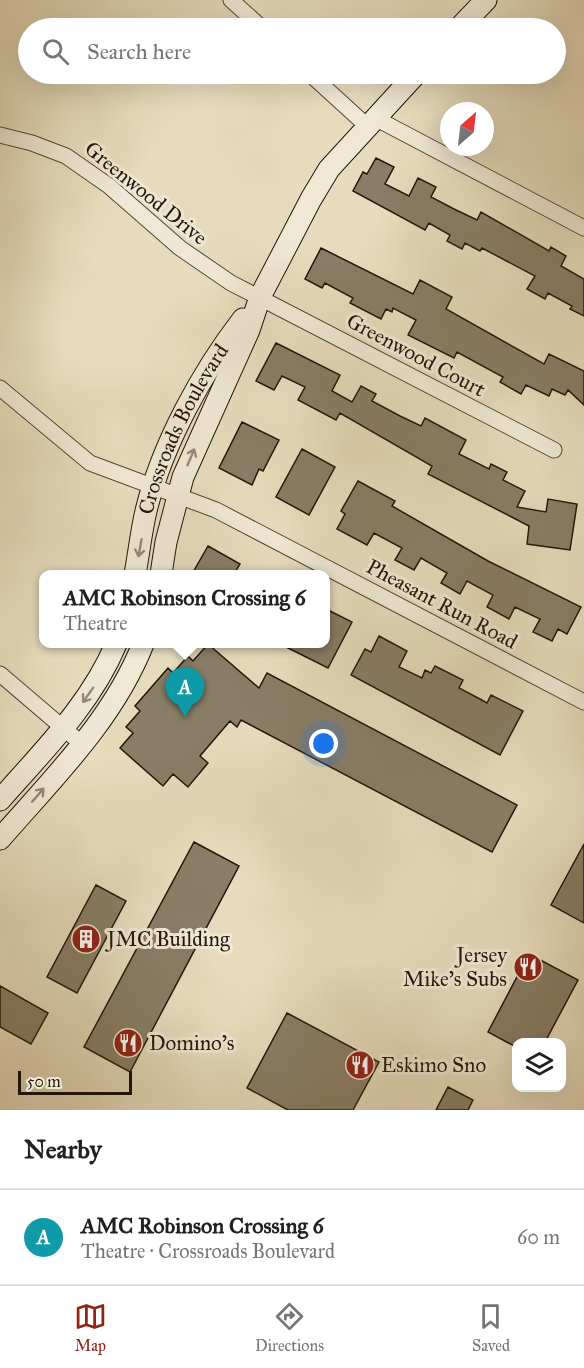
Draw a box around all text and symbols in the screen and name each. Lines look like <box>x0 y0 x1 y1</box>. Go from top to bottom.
search box <box>18 18 566 84</box>
icon: search <box>39 35 72 68</box>
text: Search here <box>87 38 191 65</box>
north arrow <box>440 102 494 156</box>
street label: Greenwood Drive <box>79 136 213 251</box>
street label: Greenwood Court <box>342 308 490 403</box>
street label: Crossroads Boulevard <box>133 338 234 517</box>
one-way arrow <box>186 449 198 467</box>
one-way arrow <box>134 537 145 557</box>
street label: Pheasant Run Road <box>362 553 522 655</box>
popup <box>39 570 330 648</box>
text: AMC Robinson Crossing 6 <box>63 584 306 611</box>
text: Theatre <box>63 611 127 635</box>
pin: A <box>166 668 204 717</box>
one-way arrow <box>82 686 94 702</box>
your location <box>309 729 338 758</box>
one-way arrow <box>31 788 45 803</box>
building icon: JMC Building <box>70 923 102 955</box>
place label: JMC Building <box>105 926 230 952</box>
place label: Jersey Mike's Subs <box>403 942 508 992</box>
restaurant icon: Jersey Mike's Subs <box>512 951 544 983</box>
restaurant icon: Domino's <box>112 1027 144 1059</box>
place label: Domino's <box>149 1030 235 1056</box>
map controls <box>512 1038 566 1092</box>
button: layers <box>512 1038 566 1092</box>
restaurant icon: Eskimo Sno <box>344 1049 376 1081</box>
place label: Eskimo Sno <box>381 1052 486 1078</box>
scale bar <box>18 1068 132 1096</box>
text: 50 m <box>27 1072 61 1091</box>
text: Nearby <box>24 1133 102 1165</box>
text: AMC Robinson Crossing 6 <box>81 1212 324 1239</box>
text: A <box>37 1225 50 1249</box>
text: 60 m <box>517 1225 560 1249</box>
text: Theatre · Crossroads Boulevard <box>81 1239 335 1263</box>
tab: Map <box>74 1300 107 1355</box>
tab: Directions <box>255 1300 324 1355</box>
tab: Saved <box>472 1300 510 1355</box>

